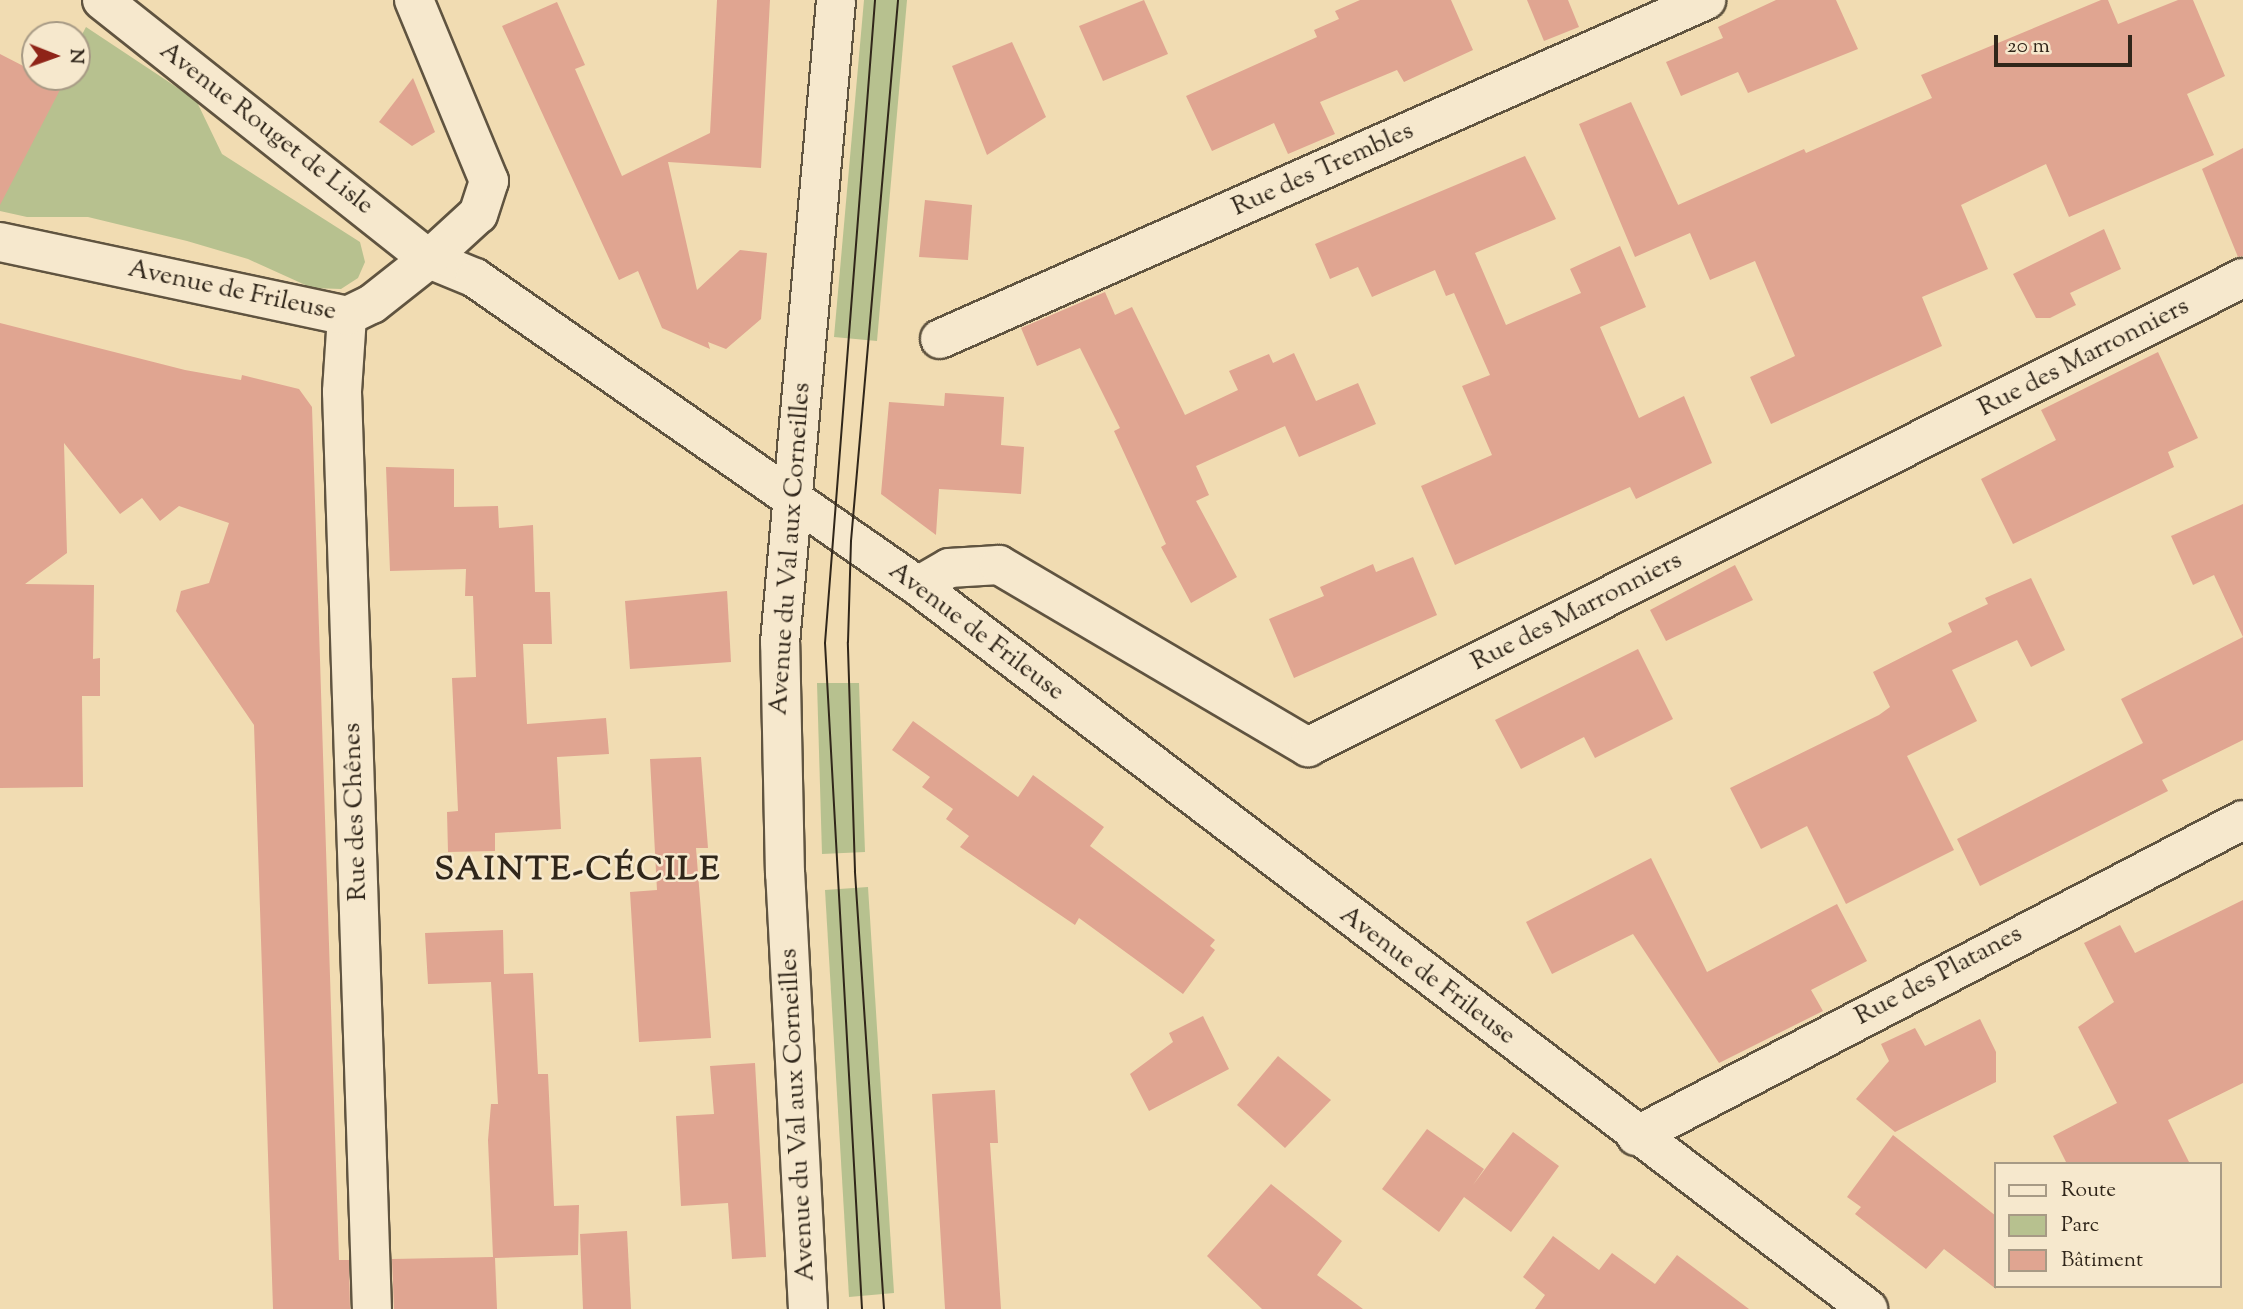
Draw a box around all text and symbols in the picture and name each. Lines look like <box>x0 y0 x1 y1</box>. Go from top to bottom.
north arrow <box>21 21 91 91</box>
scale bar <box>1998 21 2136 65</box>
text: 20 m <box>2007 32 2050 62</box>
street label: Avenue Rouget de Lisle <box>153 36 379 222</box>
text: N <box>62 49 89 64</box>
street label: Rue des Trembles <box>1227 116 1419 224</box>
street label: Avenue de Frileuse <box>125 254 339 328</box>
street label: Rue des Marronniers <box>1973 291 2195 425</box>
street label: Avenue du Val aux Corneilles <box>764 382 818 716</box>
street label: Rue des Marronniers <box>1466 545 1688 679</box>
street label: Avenue de Frileuse <box>882 556 1070 708</box>
street label: Rue des Chênes <box>337 722 375 902</box>
district label: SAINTE-CÉCILE <box>436 852 720 892</box>
street label: Avenue de Frileuse <box>1333 900 1521 1052</box>
street label: Rue des Platanes <box>1850 919 2028 1033</box>
street label: Avenue du Val aux Corneilles <box>774 948 822 1282</box>
legend <box>1994 1162 2222 1288</box>
text: Route <box>2061 1176 2116 1206</box>
text: Parc <box>2061 1211 2099 1241</box>
text: Bâtiment <box>2061 1246 2143 1276</box>

